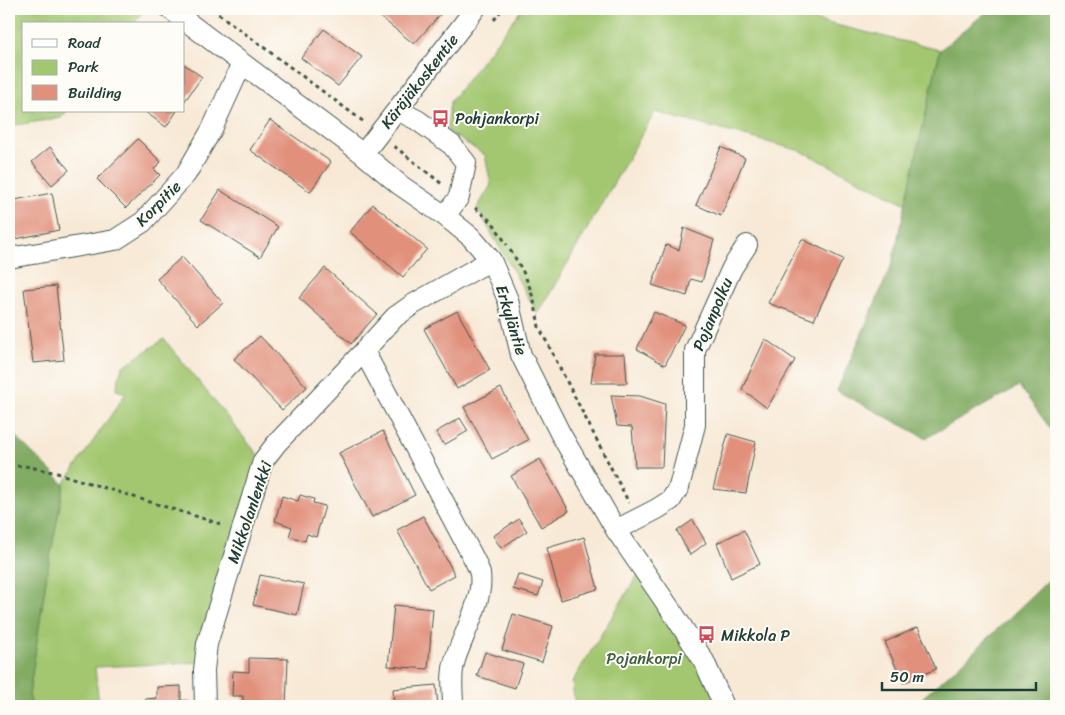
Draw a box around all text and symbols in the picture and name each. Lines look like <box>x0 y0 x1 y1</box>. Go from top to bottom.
legend <box>22 22 185 112</box>
street label: Käräjäkoskentie <box>373 27 466 135</box>
text: Road <box>68 30 101 56</box>
text: Park <box>68 54 99 80</box>
text: Building <box>68 80 122 106</box>
place label: Pohjankorpi <box>455 104 540 133</box>
bus stop icon: Pohjankorpi <box>431 108 451 128</box>
street label: Korpitie <box>128 173 189 234</box>
street label: Pojanpolku <box>684 272 741 356</box>
street label: Erkyläntie <box>487 281 536 359</box>
street label: Mikkolanlenkki <box>218 456 281 567</box>
place label: Mikkola P <box>721 621 790 650</box>
bus stop icon: Mikkola P <box>697 625 717 645</box>
park label: Pojankorpi <box>606 644 682 673</box>
scale bar <box>882 660 1036 692</box>
text: 50 m <box>890 664 925 690</box>

